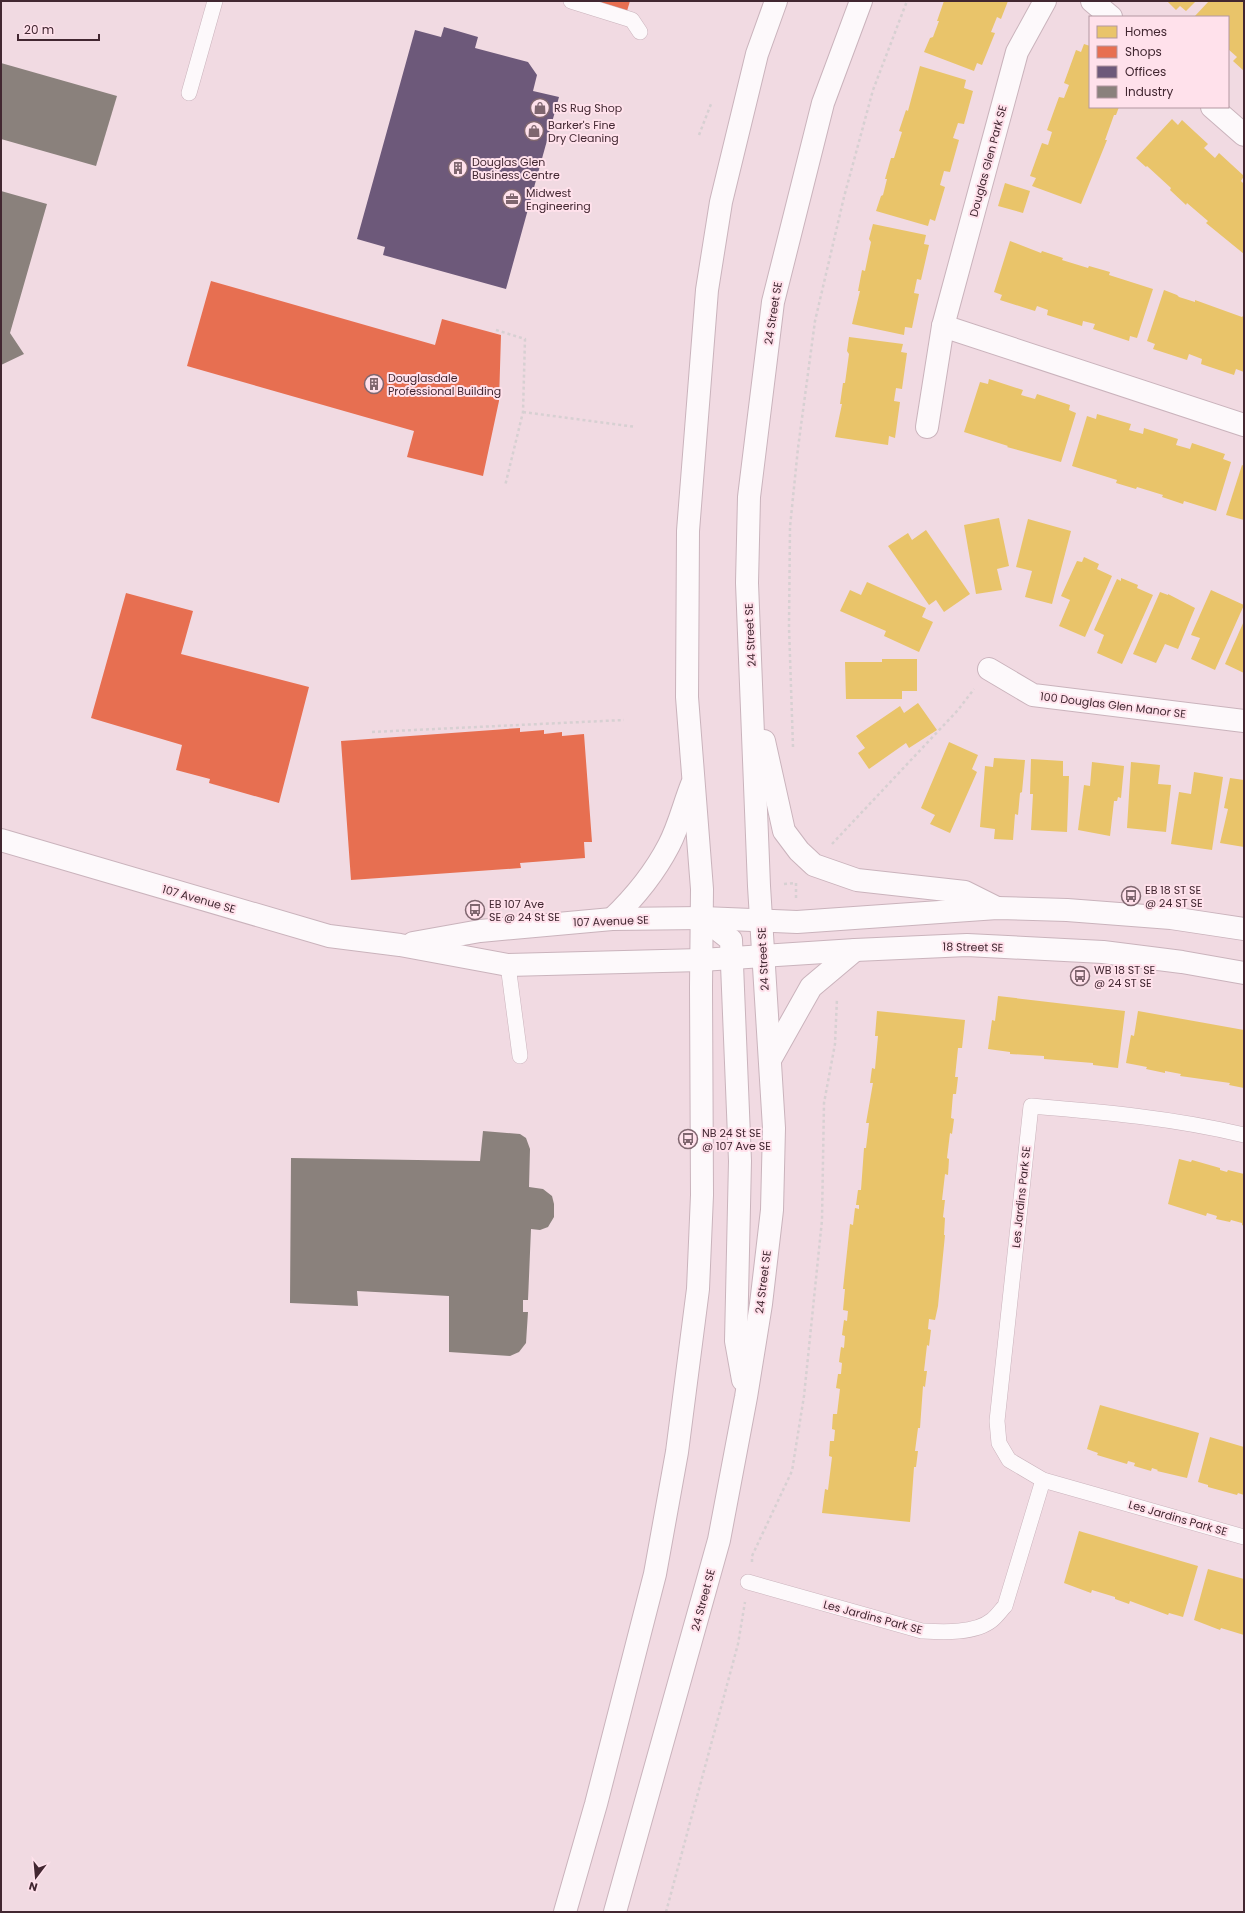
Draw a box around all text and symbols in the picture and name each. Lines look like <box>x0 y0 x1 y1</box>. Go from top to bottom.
scale bar <box>18 16 99 42</box>
legend <box>1089 16 1229 108</box>
text: 20 m <box>24 21 54 38</box>
text: Homes <box>1125 23 1167 40</box>
text: Shops <box>1125 43 1162 60</box>
text: Offices <box>1125 63 1166 80</box>
text: Industry <box>1125 83 1174 100</box>
shop icon: RS Rug Shop <box>529 97 551 119</box>
place label: RS Rug Shop <box>554 100 622 116</box>
street label: Douglas Glen Park SE <box>965 103 1011 219</box>
place label: Barker's Fine Dry Cleaning <box>548 117 619 146</box>
shop icon: Barker's Fine Dry Cleaning <box>523 120 545 142</box>
place label: Douglas Glen Business Centre <box>472 154 560 183</box>
building icon: Douglas Glen Business Centre <box>447 157 469 179</box>
place label: Midwest Engineering <box>526 185 591 214</box>
office icon: Midwest Engineering <box>501 188 523 210</box>
street label: 24 Street SE <box>760 280 786 346</box>
place label: Douglasdale Professional Building <box>388 370 501 399</box>
building icon: Douglasdale Professional Building <box>363 373 385 395</box>
street label: 24 Street SE <box>740 603 760 667</box>
street label: 100 Douglas Glen Manor SE <box>1039 688 1187 722</box>
street label: 107 Avenue SE <box>160 881 238 917</box>
place label: EB 18 ST SE @ 24 ST SE <box>1145 882 1203 911</box>
bus stop icon: EB 18 ST SE @ 24 ST SE <box>1120 885 1142 907</box>
place label: EB 107 Ave SE @ 24 St SE <box>489 896 560 925</box>
bus stop icon: EB 107 Ave SE @ 24 St SE <box>464 899 486 921</box>
street label: 107 Avenue SE <box>573 912 649 930</box>
street label: 24 Street SE <box>753 927 773 991</box>
street label: 18 Street SE <box>943 938 1003 956</box>
place label: WB 18 ST SE @ 24 ST SE <box>1094 962 1155 991</box>
bus stop icon: WB 18 ST SE @ 24 ST SE <box>1069 965 1091 987</box>
place label: NB 24 St SE @ 107 Ave SE <box>702 1125 771 1154</box>
bus stop icon: NB 24 St SE @ 107 Ave SE <box>677 1128 699 1150</box>
street label: Les Jardins Park SE <box>1008 1145 1034 1249</box>
street label: 24 Street SE <box>751 1250 775 1314</box>
street label: Les Jardins Park SE <box>1127 1496 1229 1540</box>
street label: 24 Street SE <box>687 1567 719 1633</box>
street label: Les Jardins Park SE <box>822 1596 924 1638</box>
north arrow <box>16 1857 56 1897</box>
text: N <box>27 1878 39 1895</box>

